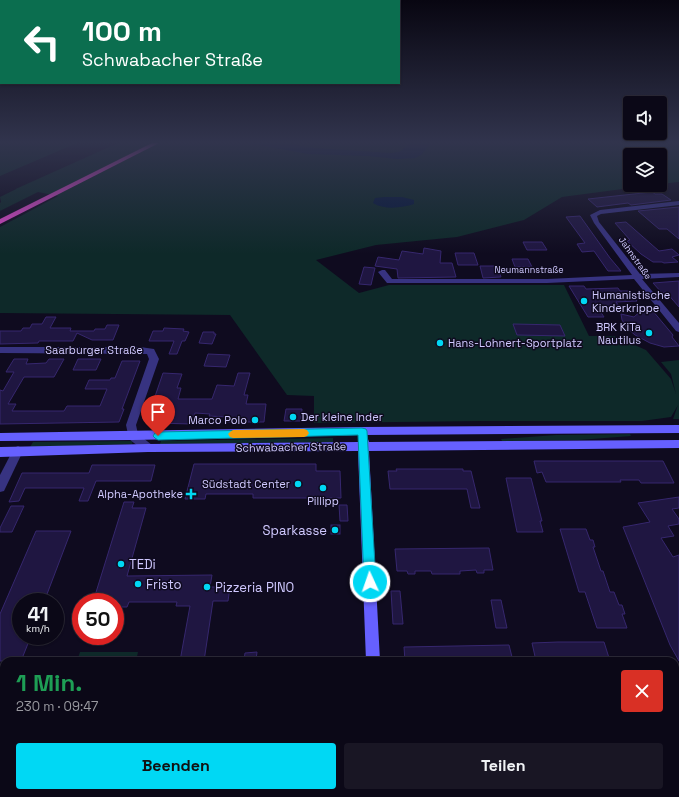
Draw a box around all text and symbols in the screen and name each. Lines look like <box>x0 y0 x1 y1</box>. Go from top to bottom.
text: 100 m <box>82 13 162 49</box>
icon: left <box>16 16 68 68</box>
text: Schwabacher Straße <box>82 48 263 71</box>
map controls <box>623 96 667 192</box>
button: sound <box>623 96 667 140</box>
button: layers <box>623 148 667 192</box>
street label: Jahnstraße <box>616 234 654 282</box>
street label: Neumannstraße <box>495 264 563 276</box>
place label: Humanistische Kinderkrippe <box>592 288 670 315</box>
marker: Humanistische Kinderkrippe <box>579 296 589 306</box>
place label: BRK KiTa Nautilus <box>596 320 642 347</box>
marker: BRK KiTa Nautilus <box>644 328 654 338</box>
place label: Hans-Lohnert-Sportplatz <box>448 336 583 350</box>
marker: Hans-Lohnert-Sportplatz <box>435 338 445 348</box>
street label: Saarburger Straße <box>45 343 143 357</box>
pin <box>141 395 175 436</box>
icon: arrive <box>147 401 169 423</box>
place label: Der kleine Inder <box>301 410 383 424</box>
marker: Der kleine Inder <box>288 412 298 422</box>
place label: Marco Polo <box>188 413 247 427</box>
marker: Marco Polo <box>250 415 260 425</box>
street label: Schwabacher Straße <box>236 439 346 455</box>
place label: Südstadt Center <box>202 477 290 491</box>
marker: Südstadt Center <box>293 479 303 489</box>
marker: Pillipp <box>318 483 328 493</box>
place label: Alpha-Apotheke <box>97 487 183 501</box>
marker: Alpha-Apotheke <box>186 489 196 499</box>
place label: Pillipp <box>307 494 339 508</box>
place label: Sparkasse <box>263 522 327 539</box>
marker: Sparkasse <box>330 525 340 535</box>
place label: TEDi <box>129 556 156 573</box>
marker: TEDi <box>116 559 126 569</box>
position arrow <box>349 561 391 603</box>
place label: Fristo <box>146 576 182 593</box>
marker: Fristo <box>133 579 143 589</box>
place label: Pizzeria PINO <box>215 579 294 596</box>
marker: Pizzeria PINO <box>202 582 212 592</box>
speed limit sign: 50 <box>72 593 124 645</box>
text: 41 <box>28 601 49 627</box>
text: km/h <box>26 622 50 635</box>
text: 1 Min. <box>16 667 82 698</box>
button: close <box>621 670 663 712</box>
text: 230 m · 09:47 <box>16 698 98 715</box>
button: Beenden <box>16 743 336 789</box>
button: Teilen <box>344 743 663 789</box>

